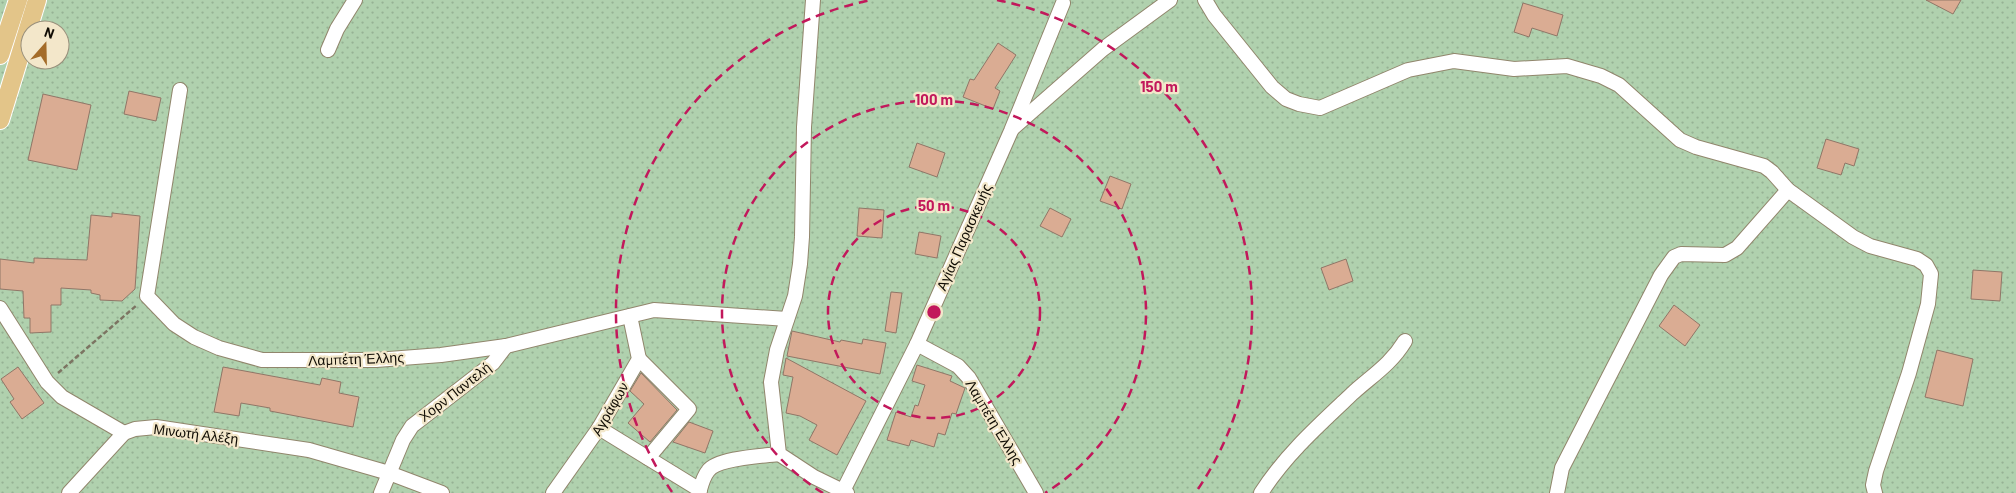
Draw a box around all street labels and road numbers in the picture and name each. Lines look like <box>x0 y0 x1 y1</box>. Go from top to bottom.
street label: Αγίας Παρασκευής <box>932 181 995 293</box>
street label: Λαμπέτη Έλλης <box>308 348 404 369</box>
street label: Χορν Παντελή <box>415 358 494 425</box>
street label: Λαμπέτη Έλλης <box>962 376 1027 467</box>
street label: Αγράφων <box>587 379 632 439</box>
street label: Μινωτή Αλέξη <box>153 420 239 447</box>

